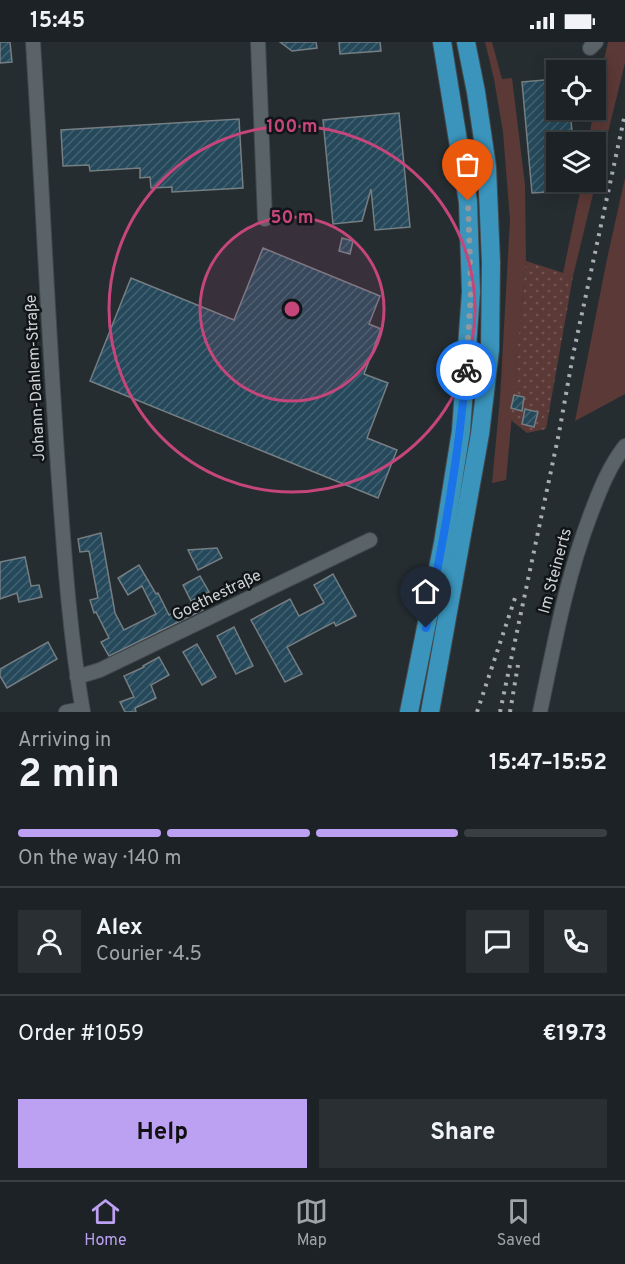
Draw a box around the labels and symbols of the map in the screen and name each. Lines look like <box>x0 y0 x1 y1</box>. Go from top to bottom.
text: 100 m <box>266 116 318 139</box>
pin <box>442 139 493 201</box>
text: 50 m <box>270 207 314 230</box>
street label: Johann-Dahlem-Straße <box>22 294 50 462</box>
centre of rings <box>282 299 302 319</box>
courier <box>436 340 496 400</box>
street label: Im Steinerts <box>535 526 577 616</box>
street label: Goethestraße <box>169 566 265 626</box>
pin <box>400 566 451 628</box>

